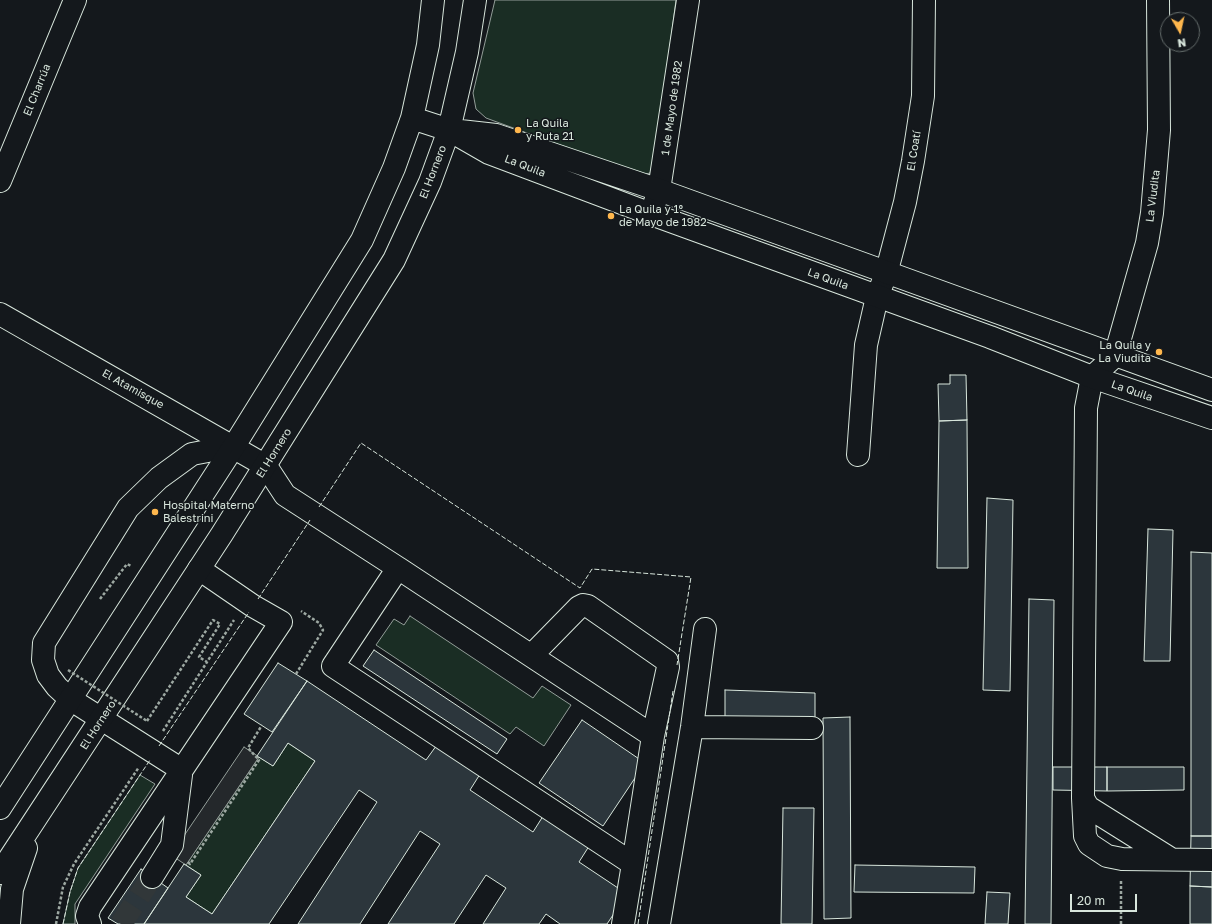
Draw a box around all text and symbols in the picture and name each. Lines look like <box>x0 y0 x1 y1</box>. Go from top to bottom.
north arrow <box>1160 12 1200 52</box>
text: N <box>1177 36 1187 50</box>
street label: 1 de Mayo de 1982 <box>659 60 685 156</box>
street label: El Charrúa <box>21 62 53 118</box>
place label: La Quila y Ruta 21 <box>526 117 574 143</box>
marker: La Quila y Ruta 21 <box>513 125 523 135</box>
street label: El Coatí <box>904 130 924 172</box>
street label: El Hornero <box>417 143 449 201</box>
street label: La Quila <box>503 152 547 180</box>
street label: La Viudita <box>1143 169 1163 223</box>
place label: La Quila y 1º de Mayo de 1982 <box>619 203 707 229</box>
marker: La Quila y 1º de Mayo de 1982 <box>606 211 616 221</box>
street label: La Quila <box>806 265 850 293</box>
place label: La Quila y La Viudita <box>1098 339 1151 365</box>
marker: La Quila y La Viudita <box>1154 347 1164 357</box>
street label: El Atamisque <box>100 367 166 411</box>
street label: La Quila <box>1110 378 1154 404</box>
street label: El Hornero <box>254 426 294 480</box>
place label: Hospital Materno Balestrini <box>163 499 254 525</box>
marker: Hospital Materno Balestrini <box>150 507 160 517</box>
street label: El Hornero <box>77 698 119 752</box>
scale bar <box>1072 886 1139 912</box>
text: 20 m <box>1077 893 1105 908</box>

